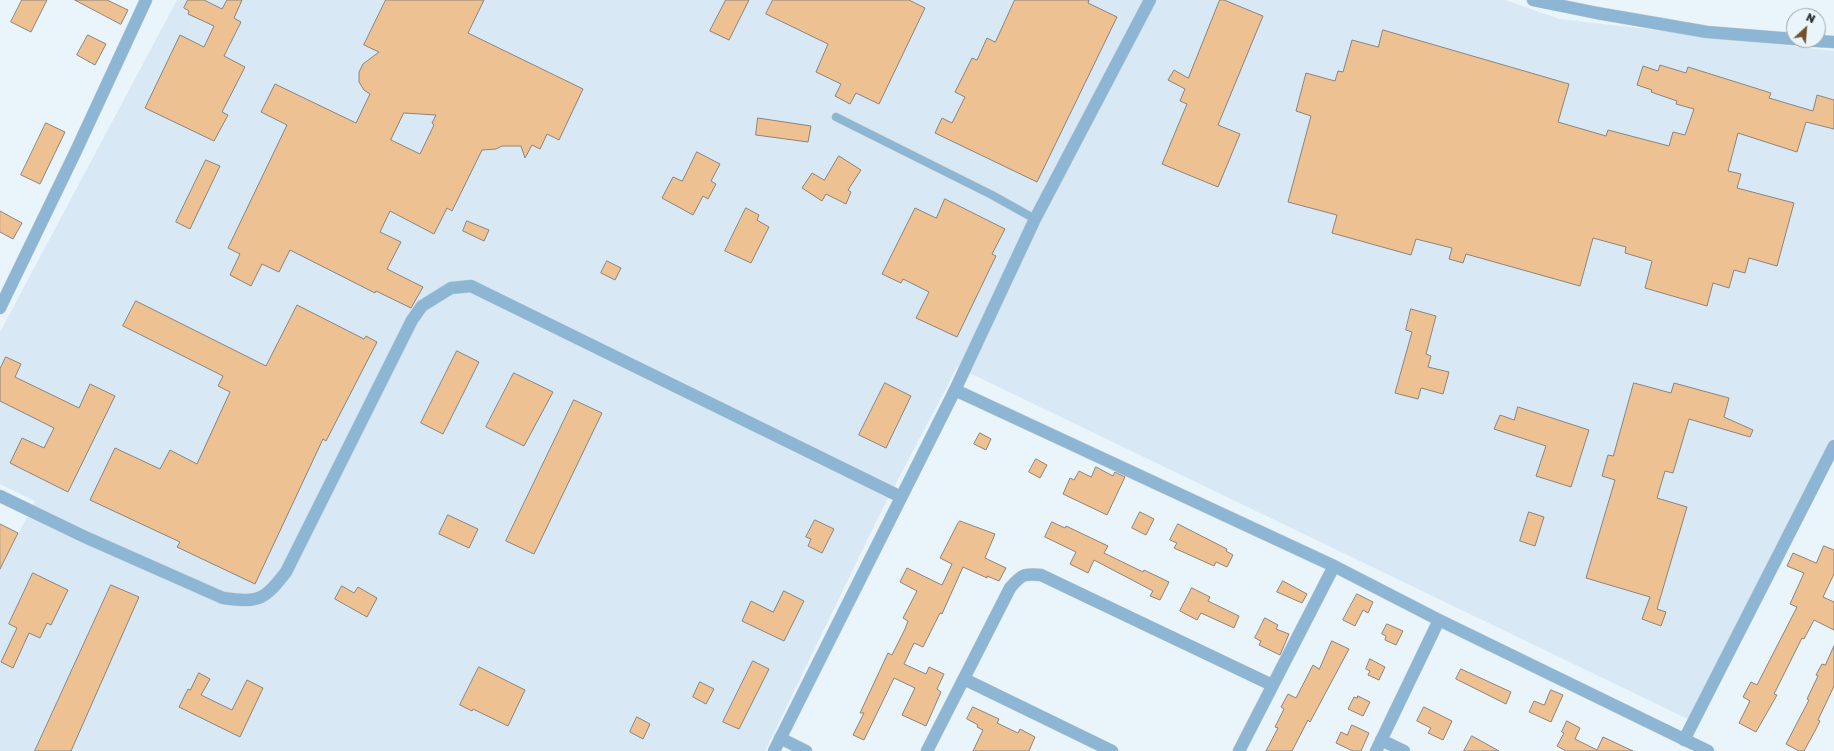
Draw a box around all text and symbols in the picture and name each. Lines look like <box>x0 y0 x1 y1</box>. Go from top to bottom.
north arrow <box>1786 8 1826 48</box>
text: N <box>1804 10 1818 25</box>

